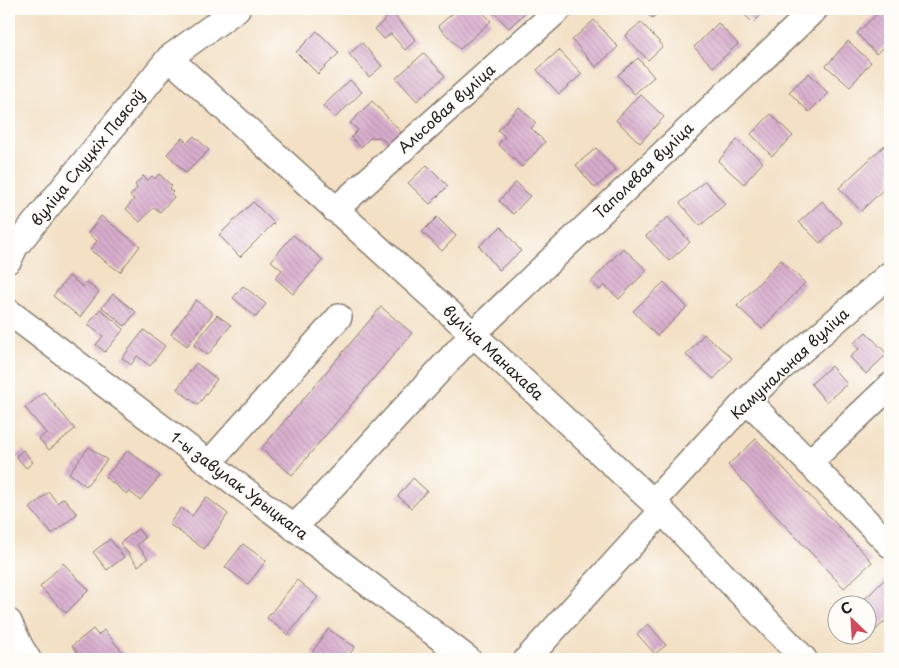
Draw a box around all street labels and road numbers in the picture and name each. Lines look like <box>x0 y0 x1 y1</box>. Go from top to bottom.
street label: Альсовая вуліца <box>392 57 500 158</box>
street label: вуліца Слуцкіх Паясоў <box>24 84 149 230</box>
street label: Таполевая вуліца <box>588 116 699 224</box>
street label: вуліца Манахава <box>438 299 550 405</box>
street label: Камунальная вуліца <box>725 301 854 424</box>
street label: 1-ы завулак Урыцкага <box>166 425 314 545</box>

